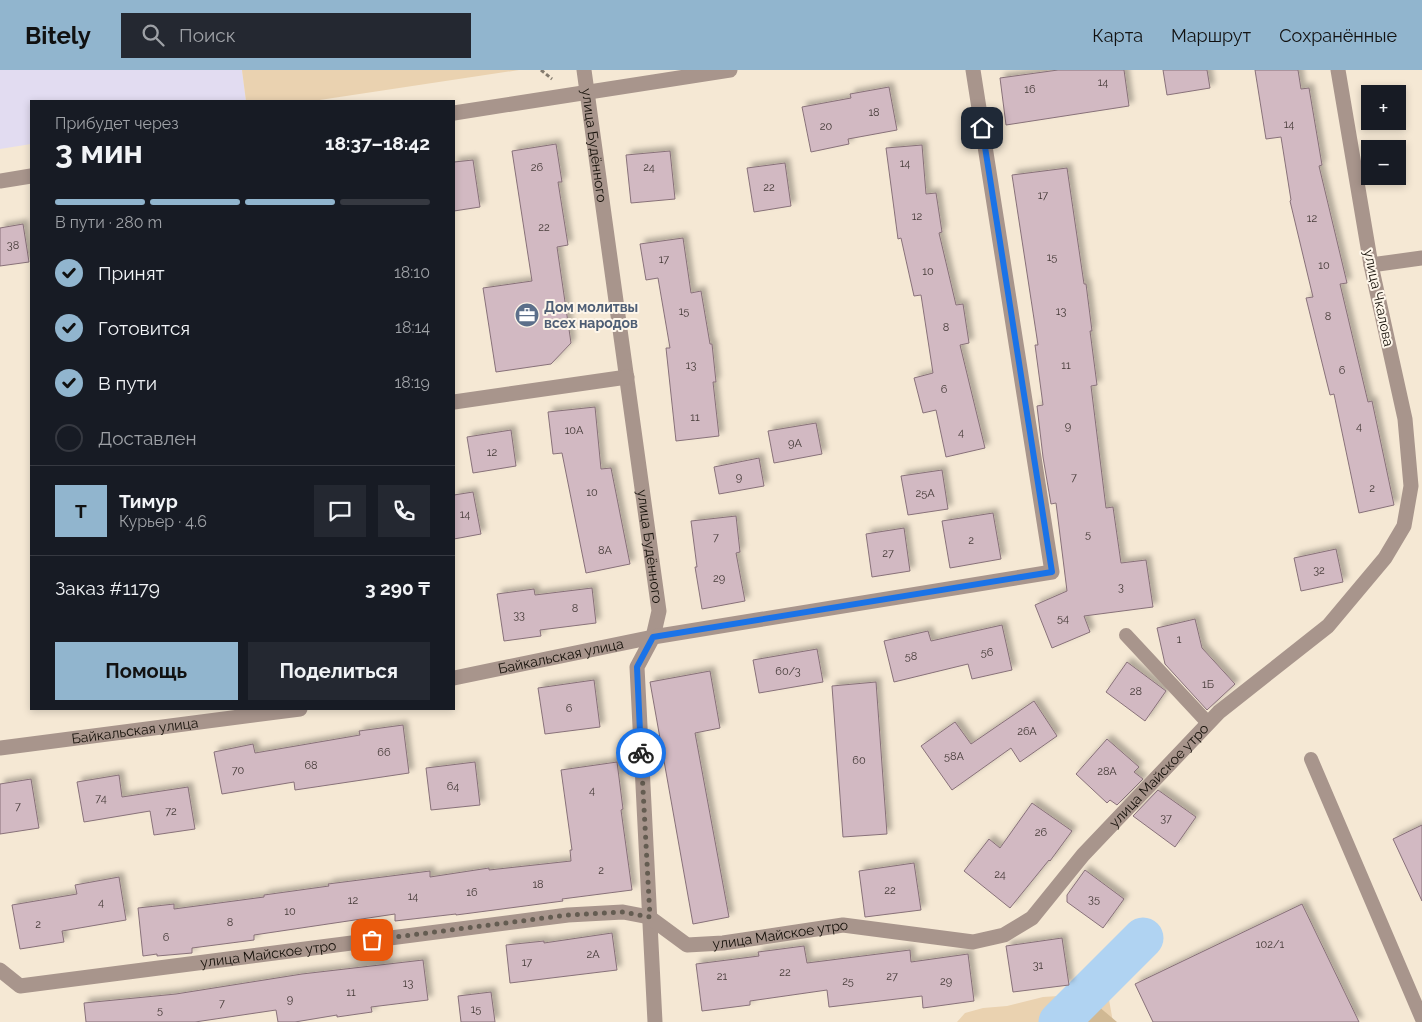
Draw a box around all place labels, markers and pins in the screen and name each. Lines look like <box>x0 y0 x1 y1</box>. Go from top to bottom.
pin <box>961 107 1003 149</box>
place label: Дом молитвы всех народов <box>544 299 638 331</box>
office icon: Дом молитвы всех народов <box>514 302 540 328</box>
pin <box>351 919 393 961</box>

